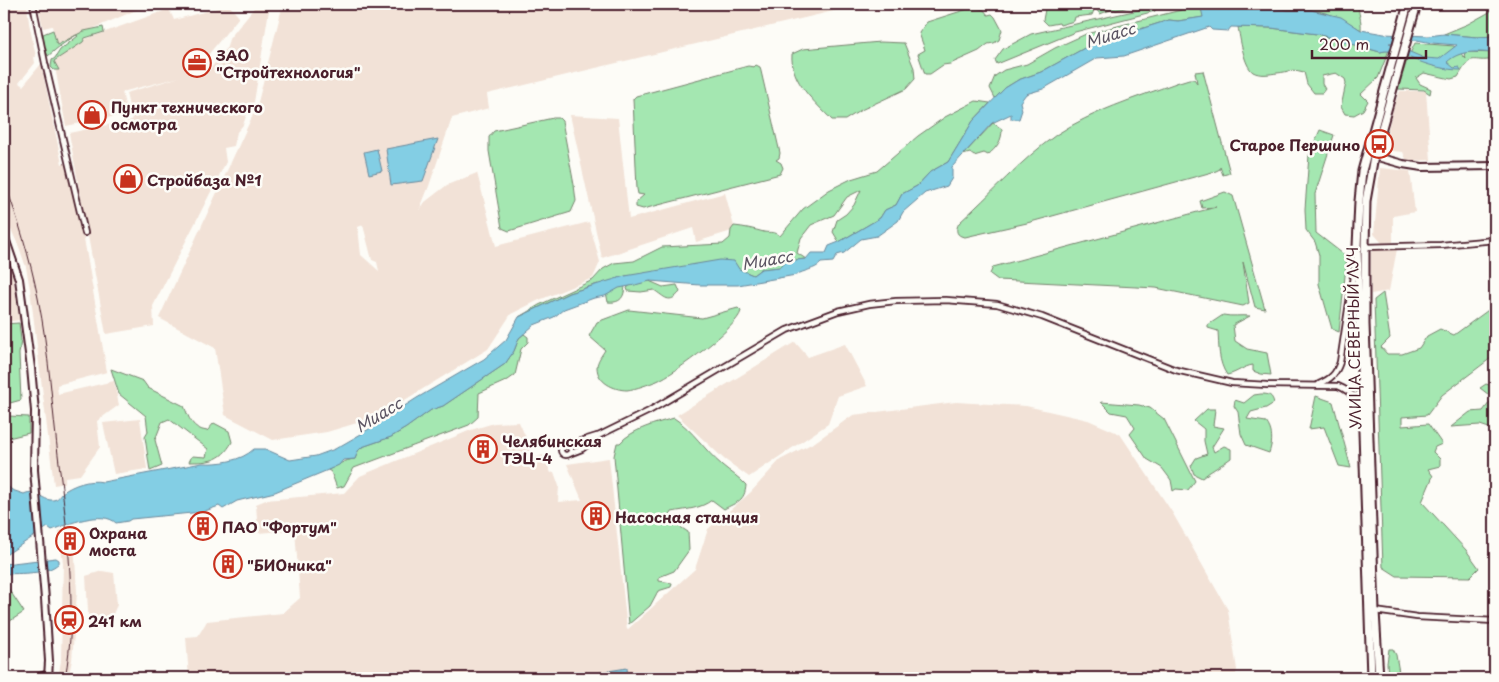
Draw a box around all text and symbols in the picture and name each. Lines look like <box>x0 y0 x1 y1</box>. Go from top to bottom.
water label: Миасс <box>1082 15 1140 53</box>
scale bar <box>1312 28 1425 60</box>
text: 200 m <box>1319 32 1369 55</box>
place label: ЗАО "Стройтехнология" <box>215 43 361 83</box>
office icon: ЗАО "Стройтехнология" <box>182 48 212 78</box>
place label: Пункт технического осмотра <box>111 95 263 135</box>
shop icon: Пункт технического осмотра <box>77 100 107 130</box>
bus stop icon: Старое Першино <box>1364 129 1394 159</box>
place label: Старое Першино <box>1229 133 1360 156</box>
shop icon: Стройбаза №1 <box>113 164 143 194</box>
place label: Стройбаза №1 <box>147 168 261 191</box>
water label: Миасс <box>740 242 796 275</box>
street label: УЛИЦА СЕВЕРНЫЙ ЛУЧ <box>1340 247 1366 429</box>
water label: Миасс <box>350 390 408 437</box>
place label: Челябинская ТЭЦ-4 <box>502 429 602 469</box>
building icon: Челябинская ТЭЦ-4 <box>468 434 498 464</box>
building icon: Насосная станция <box>581 501 611 531</box>
place label: Насосная станция <box>615 505 758 528</box>
building icon: ПАО "Фортум" <box>188 511 218 541</box>
place label: ПАО "Фортум" <box>222 515 337 538</box>
place label: Охрана моста <box>89 521 148 561</box>
building icon: Охрана моста <box>55 526 85 556</box>
building icon: "БИОника" <box>213 549 243 579</box>
place label: "БИОника" <box>247 553 332 576</box>
station icon: 241 км <box>54 605 84 635</box>
place label: 241 км <box>88 609 142 632</box>

